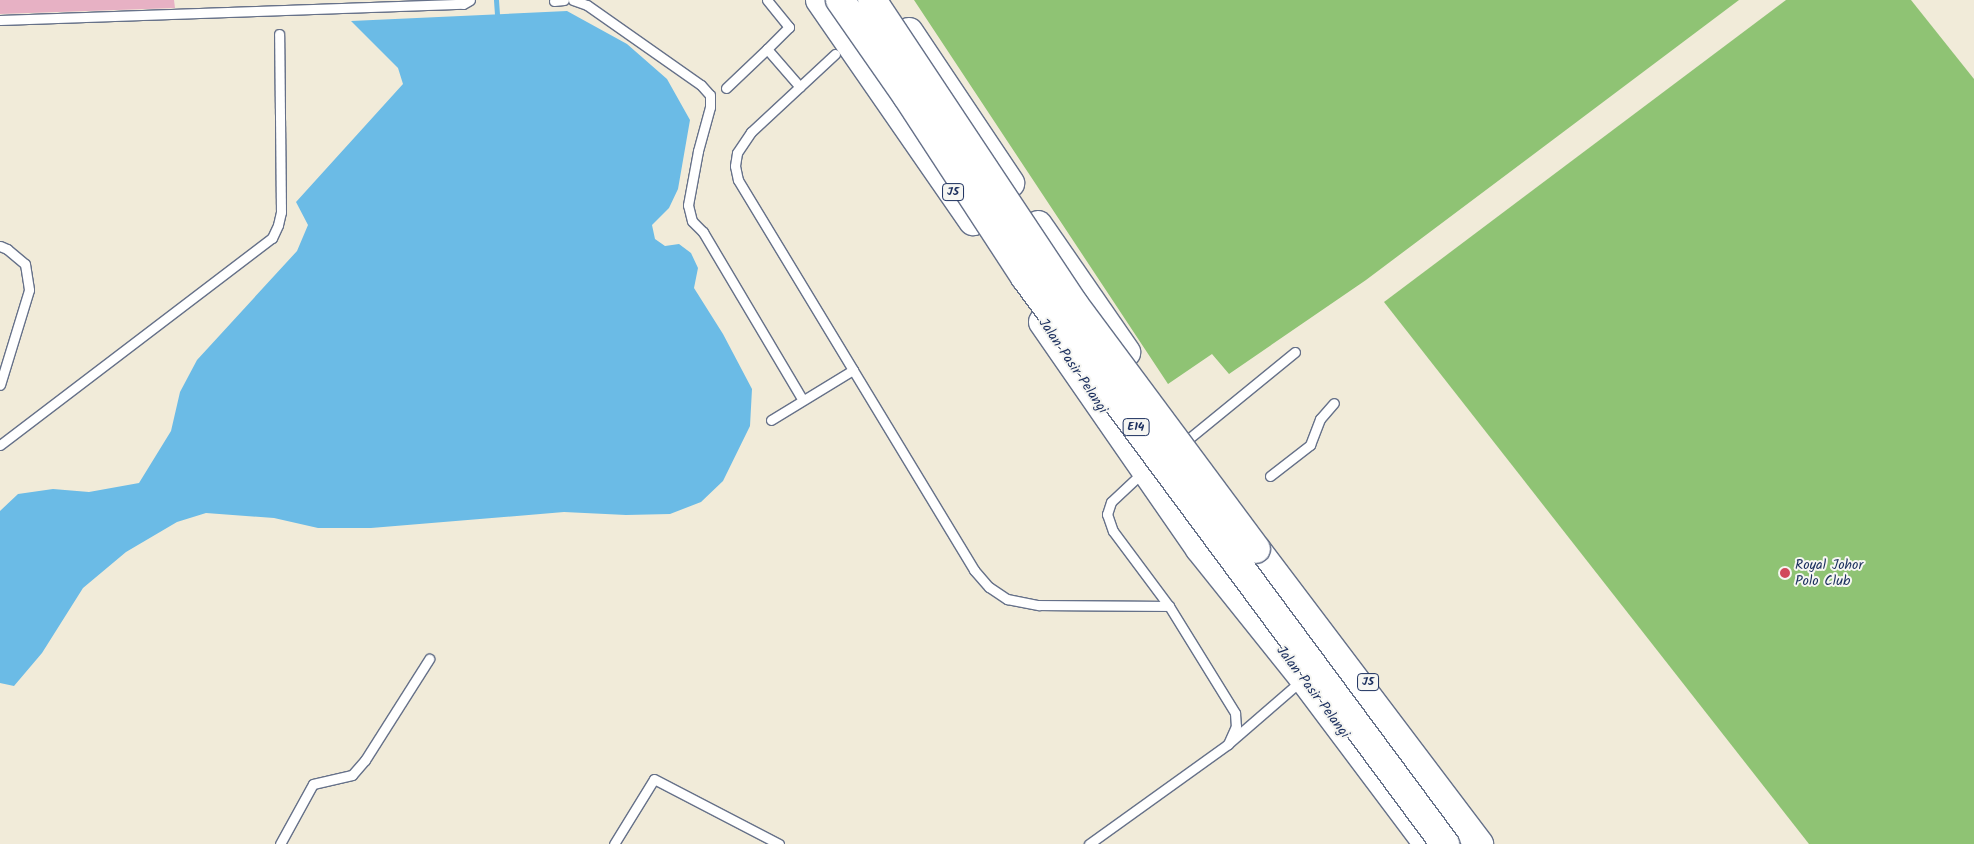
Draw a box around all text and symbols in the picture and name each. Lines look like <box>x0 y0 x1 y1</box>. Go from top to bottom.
road number: J5 <box>942 182 964 202</box>
street label: Jalan Pasir Pelangi <box>1035 315 1111 417</box>
road number: E14 <box>1122 418 1150 437</box>
place label: Royal Johor Polo Club <box>1795 557 1863 590</box>
marker: Royal Johor Polo Club <box>1779 567 1791 579</box>
street label: Jalan Pasir Pelangi <box>1273 643 1353 741</box>
road number: J5 <box>1357 672 1379 692</box>

